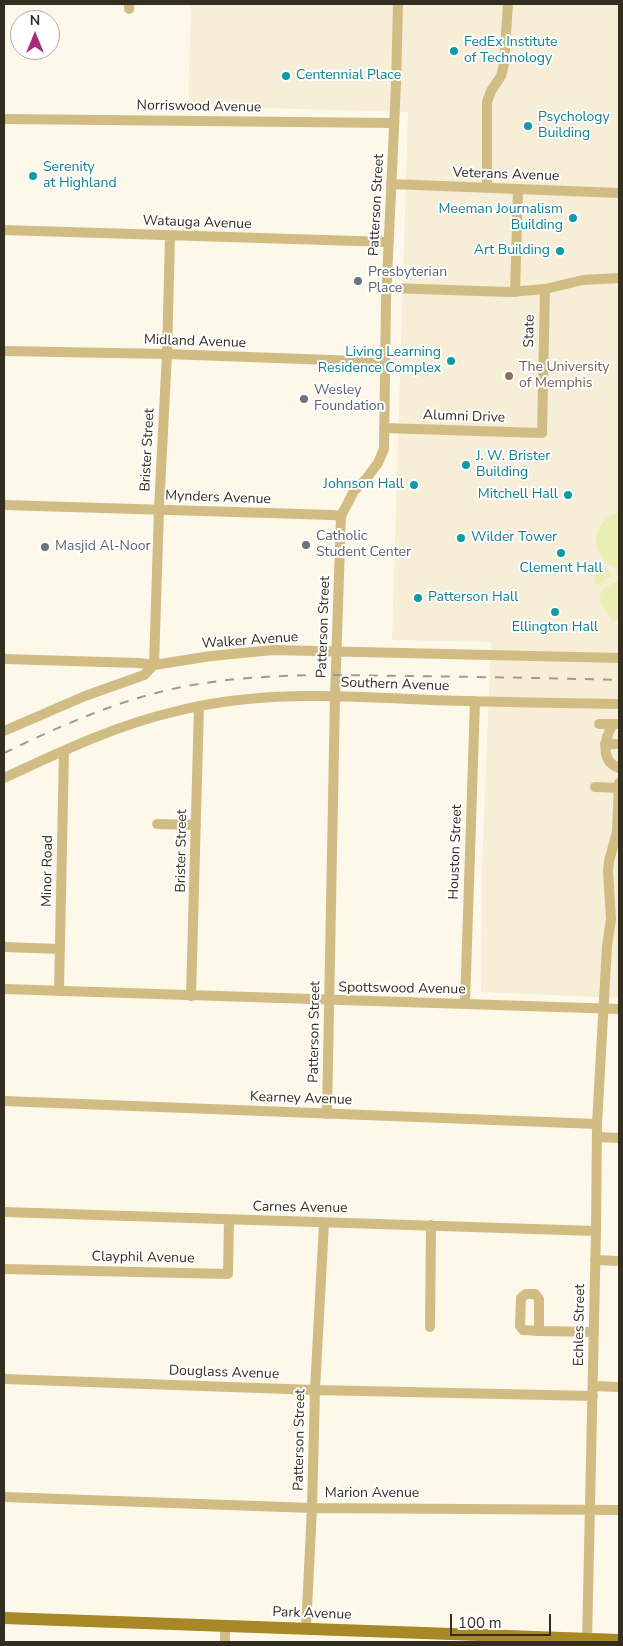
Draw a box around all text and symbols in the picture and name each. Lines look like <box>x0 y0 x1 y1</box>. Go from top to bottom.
north arrow <box>10 10 60 60</box>
text: N <box>30 11 40 30</box>
place label: FedEx Institute of Technology <box>464 35 558 68</box>
marker: FedEx Institute of Technology <box>448 45 460 57</box>
place label: Centennial Place <box>296 68 401 84</box>
marker: Centennial Place <box>280 70 292 82</box>
street label: Norriswood Avenue <box>137 98 261 116</box>
place label: Psychology Building <box>538 110 610 142</box>
marker: Psychology Building <box>522 120 534 132</box>
street label: Patterson Street <box>366 154 388 256</box>
place label: Serenity at Highland <box>43 160 117 192</box>
street label: Veterans Avenue <box>452 165 560 185</box>
marker: Serenity at Highland <box>27 170 39 182</box>
place label: Meeman Journalism Building <box>439 202 563 234</box>
marker: Meeman Journalism Building <box>567 212 579 224</box>
street label: Watauga Avenue <box>142 213 252 233</box>
place label: Art Building <box>474 243 550 259</box>
marker: Art Building <box>554 245 566 257</box>
place label: Presbyterian Place <box>368 265 447 298</box>
marker: Presbyterian Place <box>352 275 364 287</box>
street label: State <box>521 314 539 348</box>
street label: Midland Avenue <box>144 332 246 352</box>
place label: Living Learning Residence Complex <box>318 345 441 378</box>
marker: Living Learning Residence Complex <box>445 355 457 367</box>
place label: The University of Memphis <box>519 360 609 392</box>
marker: The University of Memphis <box>503 370 515 382</box>
place label: Wesley Foundation <box>314 383 384 416</box>
marker: Wesley Foundation <box>298 393 310 405</box>
street label: Alumni Drive <box>423 407 505 427</box>
street label: Brister Street <box>137 408 159 492</box>
place label: J. W. Brister Building <box>476 449 550 482</box>
marker: J. W. Brister Building <box>460 459 472 471</box>
place label: Johnson Hall <box>323 477 404 493</box>
marker: Johnson Hall <box>408 479 420 491</box>
place label: Mitchell Hall <box>478 487 558 503</box>
street label: Mynders Avenue <box>165 488 271 508</box>
marker: Mitchell Hall <box>562 489 574 501</box>
place label: Catholic Student Center <box>316 529 411 562</box>
place label: Wilder Tower <box>471 530 557 546</box>
marker: Wilder Tower <box>455 532 467 544</box>
place label: Masjid Al-Noor <box>55 539 151 555</box>
marker: Catholic Student Center <box>300 539 312 551</box>
marker: Masjid Al-Noor <box>39 541 51 553</box>
marker: Clement Hall <box>555 547 567 559</box>
place label: Clement Hall <box>519 561 603 577</box>
street label: Patterson Street <box>314 576 334 678</box>
place label: Patterson Hall <box>428 590 518 606</box>
marker: Patterson Hall <box>412 592 424 604</box>
marker: Ellington Hall <box>549 606 561 618</box>
place label: Ellington Hall <box>512 620 598 636</box>
street label: Walker Avenue <box>201 629 299 653</box>
street label: Southern Avenue <box>340 675 450 695</box>
street label: Houston Street <box>446 804 466 900</box>
street label: Brister Street <box>173 809 191 893</box>
street label: Minor Road <box>39 835 57 907</box>
street label: Spottswood Avenue <box>338 979 466 999</box>
street label: Patterson Street <box>306 981 324 1083</box>
street label: Kearney Avenue <box>250 1089 352 1109</box>
street label: Carnes Avenue <box>252 1199 348 1217</box>
street label: Clayphil Avenue <box>91 1249 195 1267</box>
street label: Echles Street <box>571 1284 589 1366</box>
street label: Douglass Avenue <box>168 1363 280 1383</box>
street label: Patterson Street <box>291 1389 309 1491</box>
street label: Marion Avenue <box>325 1486 419 1502</box>
street label: Park Avenue <box>272 1604 352 1624</box>
scale bar <box>453 1604 554 1636</box>
text: 100 m <box>458 1613 502 1633</box>

